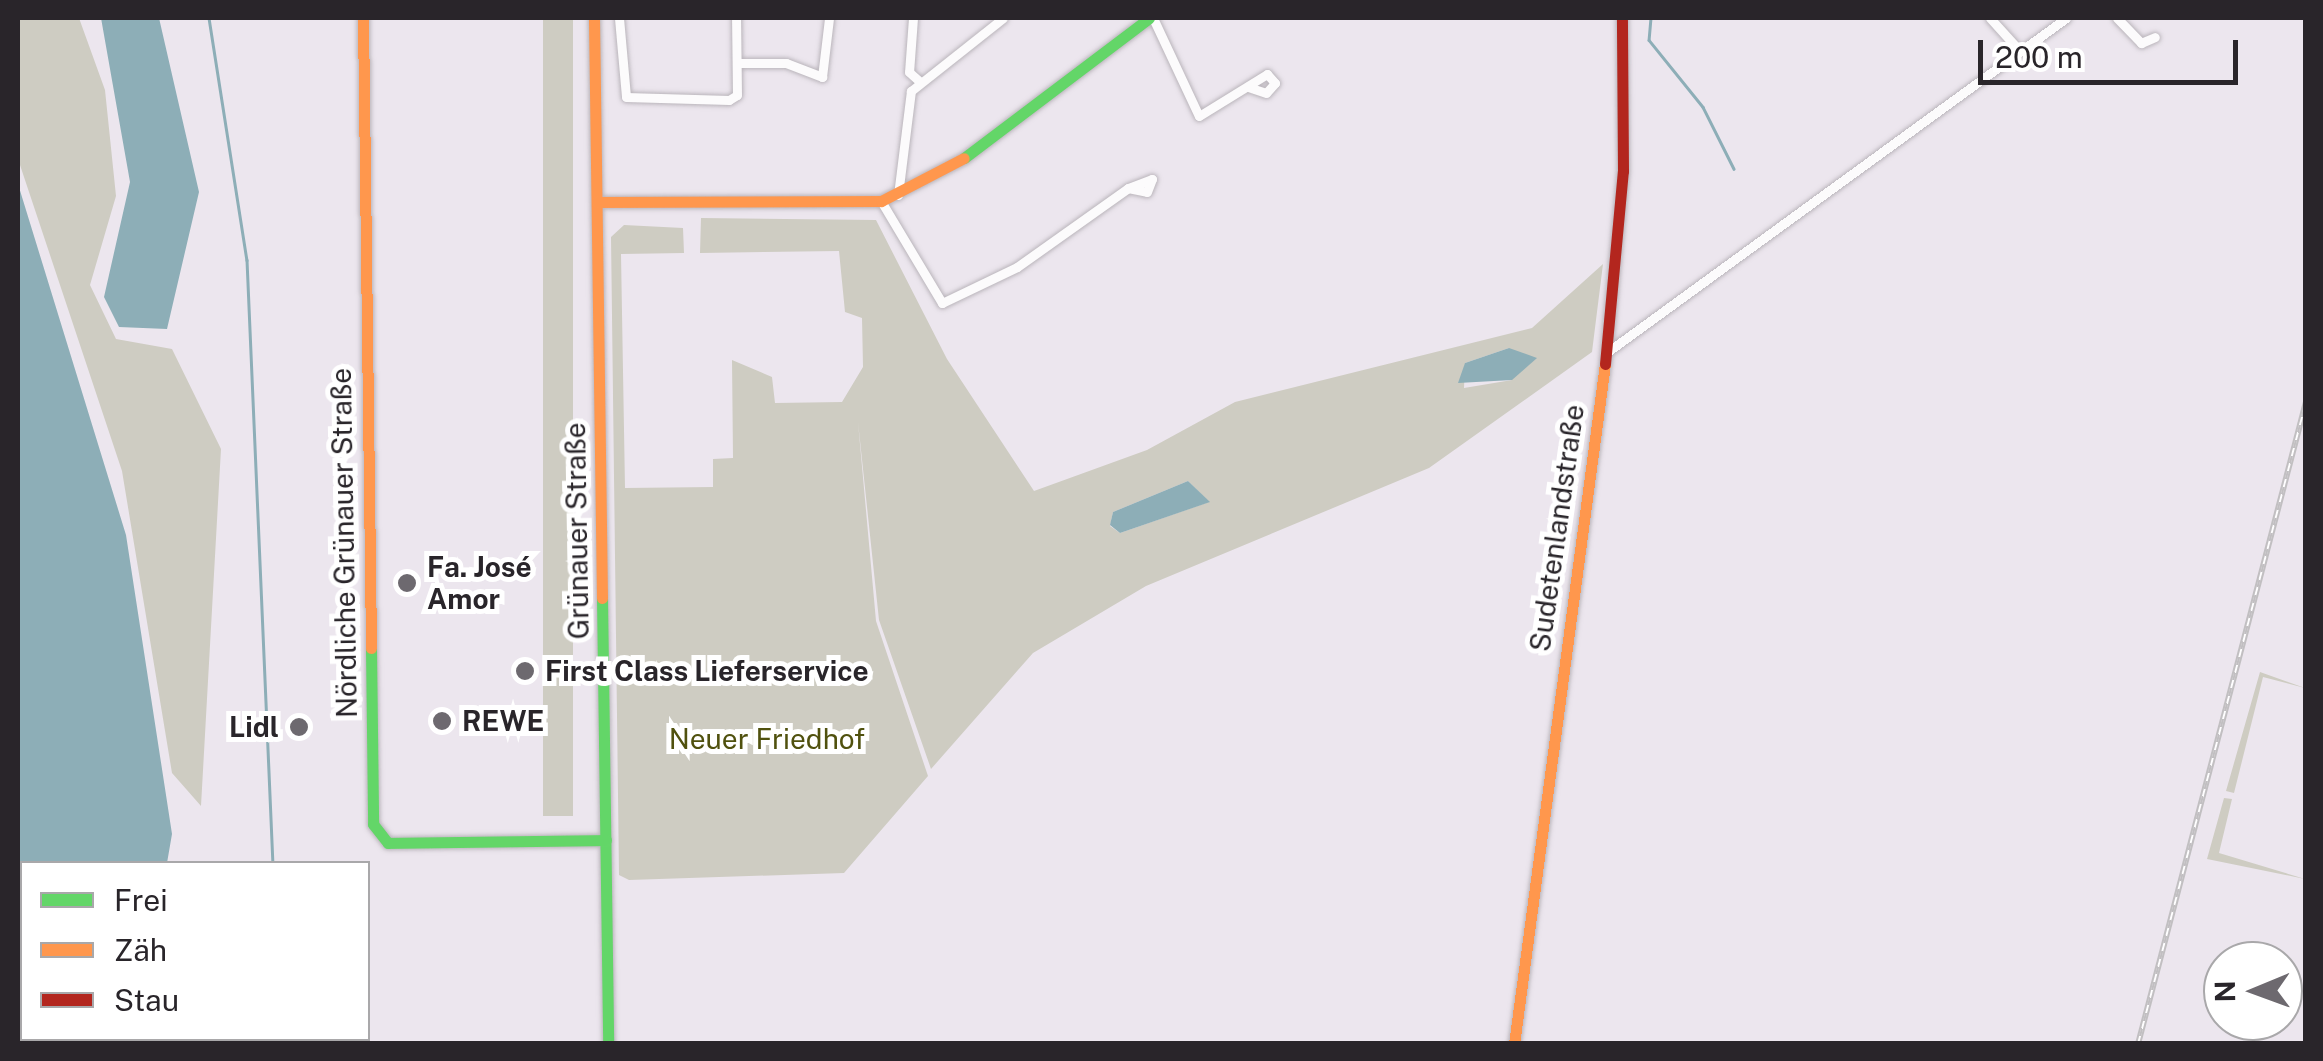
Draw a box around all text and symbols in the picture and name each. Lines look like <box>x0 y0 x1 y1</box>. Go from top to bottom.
scale bar <box>1983 20 2243 82</box>
text: 200 m <box>1995 39 2083 75</box>
street label: Nördliche Grünauer Straße <box>324 368 364 718</box>
street label: Sudetenlandstraße <box>1523 402 1591 654</box>
street label: Grünauer Straße <box>558 422 596 640</box>
place label: Fa. José Amor <box>427 550 532 616</box>
marker: Fa. José Amor <box>396 572 418 594</box>
place label: First Class Lieferservice <box>545 654 869 688</box>
marker: First Class Lieferservice <box>514 660 536 682</box>
place label: REWE <box>462 704 544 738</box>
place label: Lidl <box>229 710 279 744</box>
marker: REWE <box>431 710 453 732</box>
marker: Lidl <box>288 716 310 738</box>
park label: Neuer Friedhof <box>669 722 865 756</box>
legend <box>20 861 370 1041</box>
text: Frei <box>114 882 168 918</box>
text: Zäh <box>114 932 167 968</box>
north arrow <box>2203 941 2303 1041</box>
text: N <box>2208 980 2241 1003</box>
text: Stau <box>114 982 179 1018</box>

